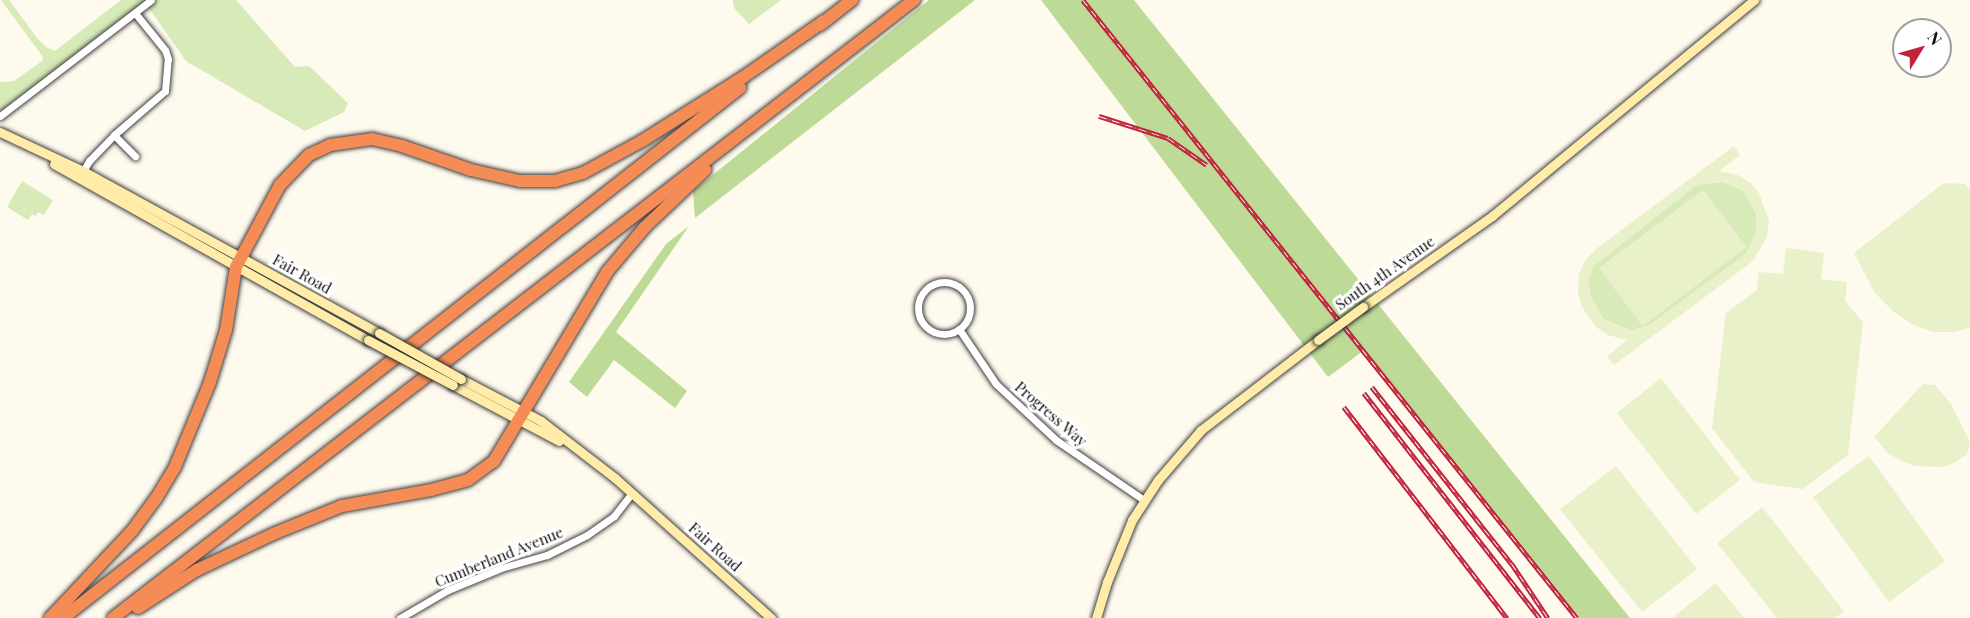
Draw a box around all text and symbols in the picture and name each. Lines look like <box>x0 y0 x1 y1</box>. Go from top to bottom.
north arrow <box>1892 18 1952 78</box>
text: N <box>1923 27 1947 49</box>
street label: South 4th Avenue <box>1332 232 1438 314</box>
street label: Fair Road <box>269 250 335 298</box>
street label: Progress Way <box>1011 378 1091 450</box>
street label: Fair Road <box>685 519 745 575</box>
street label: Cumberland Avenue <box>432 523 566 591</box>

